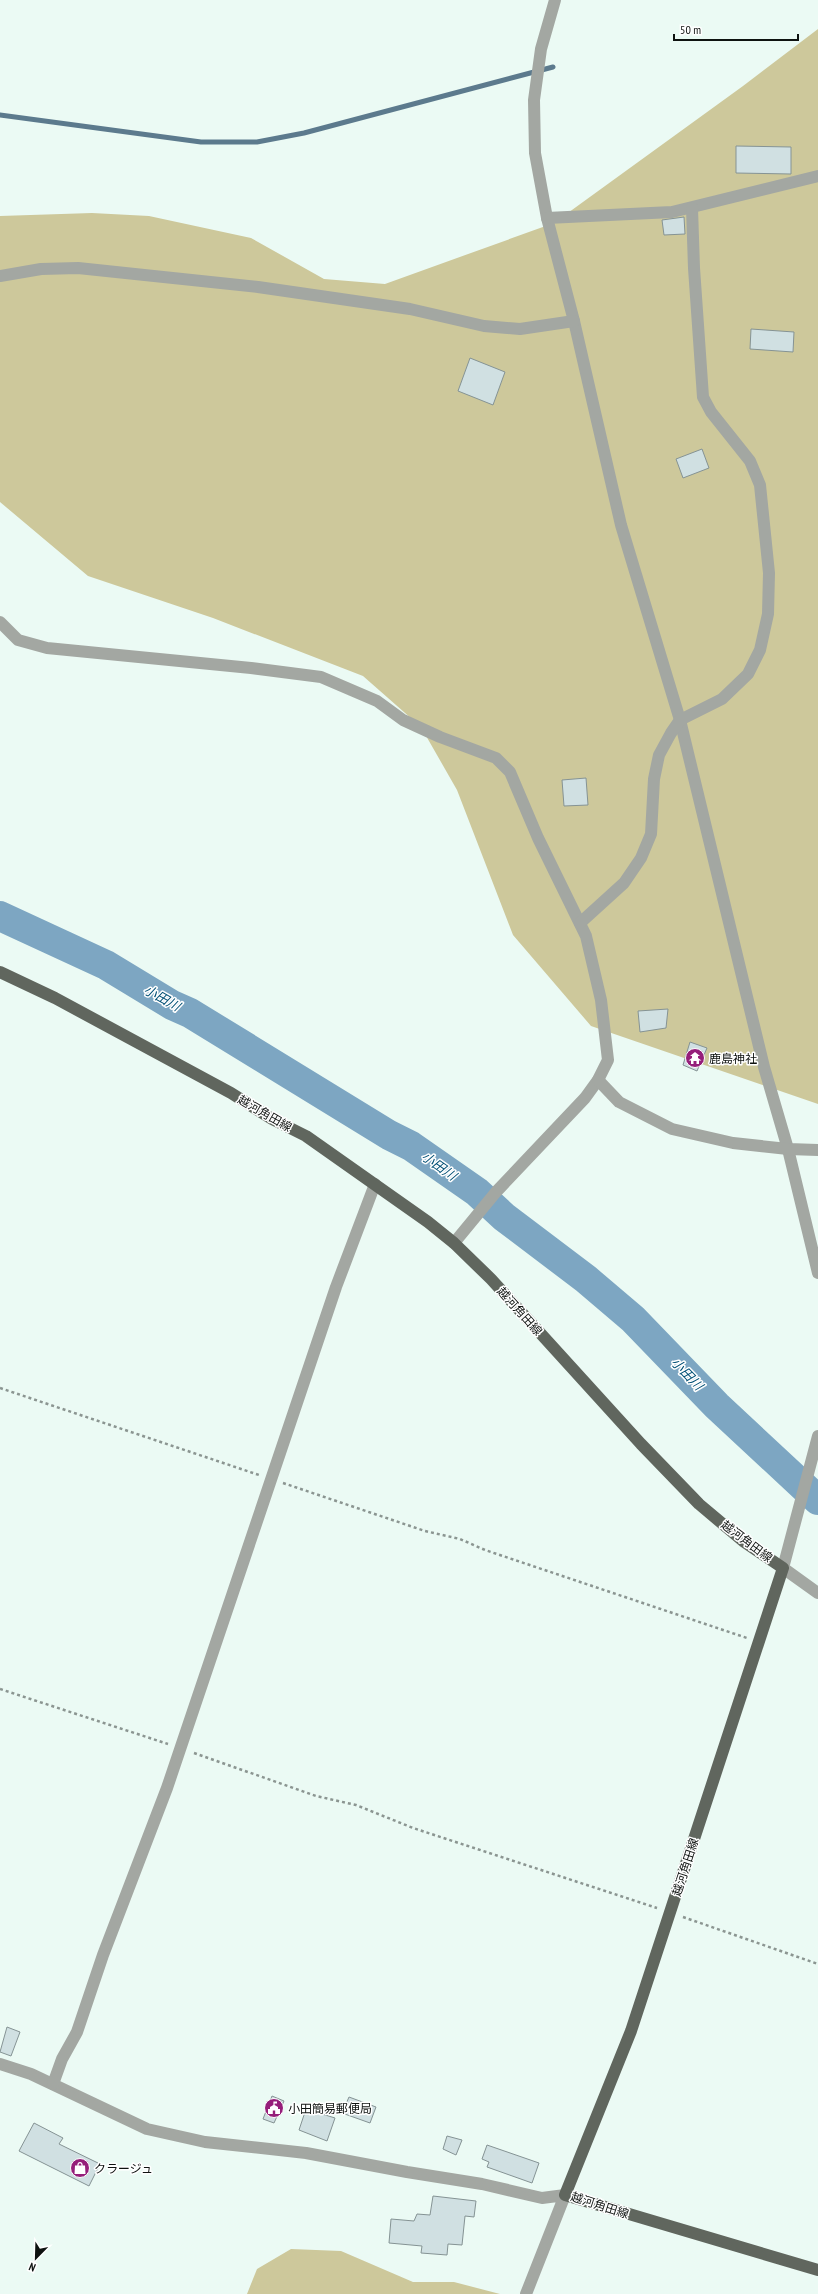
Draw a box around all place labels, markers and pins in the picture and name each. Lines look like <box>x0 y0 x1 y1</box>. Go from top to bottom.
temple icon: 鹿島神社 <box>684 1047 706 1069</box>
place label: 鹿島神社 <box>709 1051 757 1066</box>
public building icon: 小田簡易郵便局 <box>263 2097 285 2119</box>
place label: 小田簡易郵便局 <box>288 2101 372 2116</box>
shop icon: クラージュ <box>69 2157 91 2179</box>
place label: クラージュ <box>94 2161 153 2176</box>

